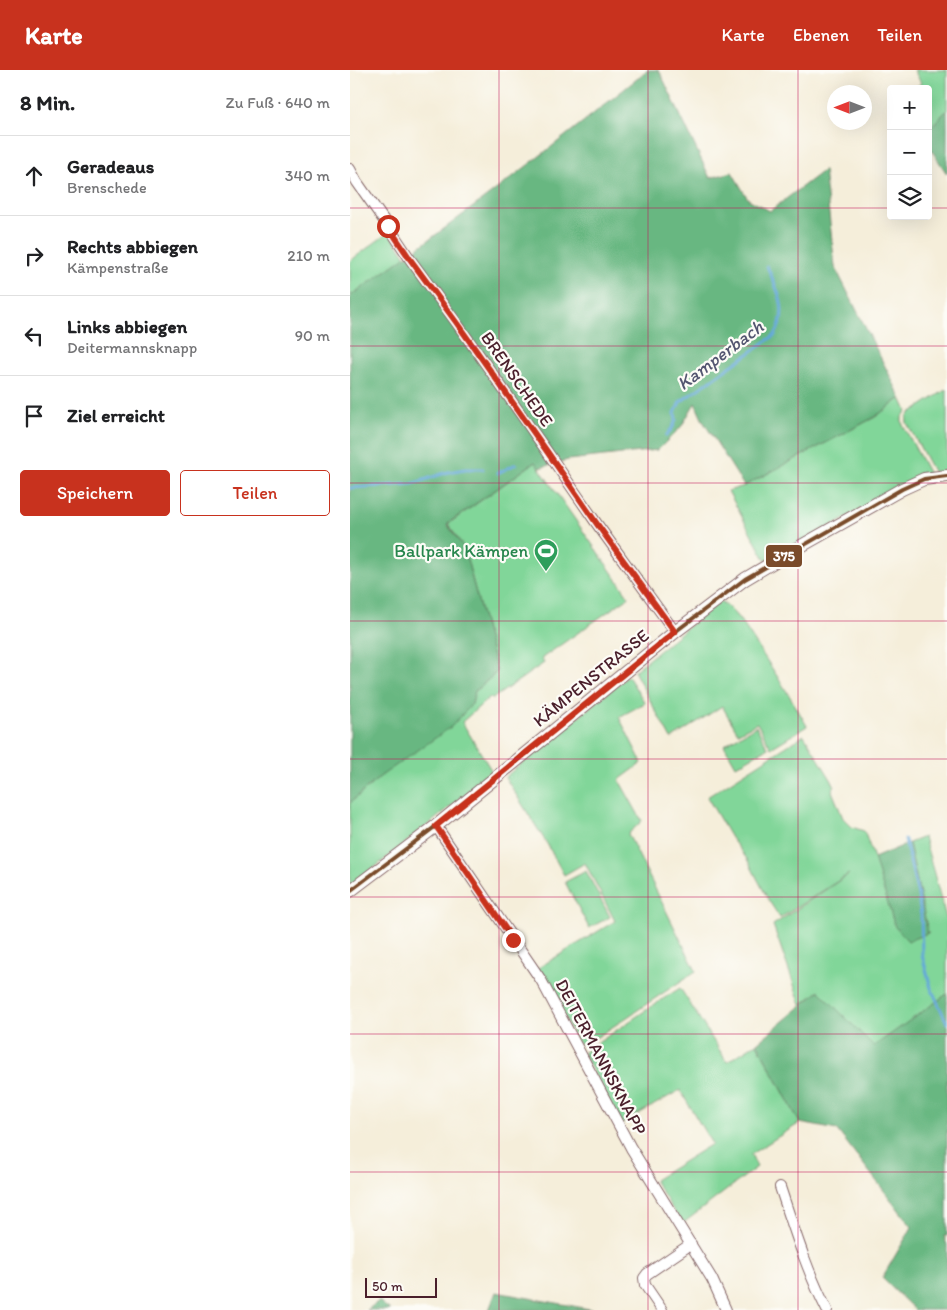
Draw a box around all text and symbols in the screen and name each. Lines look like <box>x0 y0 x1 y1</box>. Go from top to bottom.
text: Karte <box>25 21 83 50</box>
text: Karte <box>722 24 765 46</box>
text: Ebenen <box>793 24 849 46</box>
text: Teilen <box>877 24 922 46</box>
north arrow <box>827 85 872 130</box>
map controls <box>887 85 932 220</box>
button: + <box>887 85 932 130</box>
text: 8 Min. <box>20 90 75 115</box>
text: Zu Fuß · 640 m <box>226 93 330 112</box>
button: − <box>887 130 932 175</box>
text: Geradeaus <box>67 155 154 178</box>
icon: ahead <box>20 162 48 190</box>
text: 340 m <box>285 166 330 185</box>
button: layers <box>887 175 932 220</box>
text: Brenschede <box>67 178 147 197</box>
route start <box>377 215 400 238</box>
text: Rechts abbiegen <box>67 235 198 258</box>
icon: right <box>20 242 48 270</box>
text: 210 m <box>287 246 330 265</box>
text: Kämpenstraße <box>67 258 168 277</box>
water label: Kamperbach <box>672 314 769 395</box>
text: Links abbiegen <box>67 315 187 338</box>
icon: left <box>20 322 48 350</box>
text: 90 m <box>295 326 330 345</box>
street label: BRENSCHEDE <box>476 327 558 431</box>
text: Deitermannsknapp <box>67 338 197 357</box>
icon: arrive <box>20 402 48 430</box>
text: Ziel erreicht <box>67 404 165 427</box>
button: Speichern <box>20 470 170 516</box>
button: Teilen <box>180 470 330 516</box>
sports icon: Ballpark Kämpen <box>533 538 559 572</box>
place label: Ballpark Kämpen <box>394 540 528 562</box>
line badge: 375 <box>765 544 803 568</box>
text: 375 <box>773 548 796 565</box>
street label: KÄMPENSTRASSE <box>529 624 653 732</box>
route end <box>502 929 525 952</box>
street label: DEITERMANNSKNAPP <box>551 975 651 1139</box>
scale bar <box>365 1275 438 1298</box>
text: 50 m <box>372 1278 403 1295</box>

